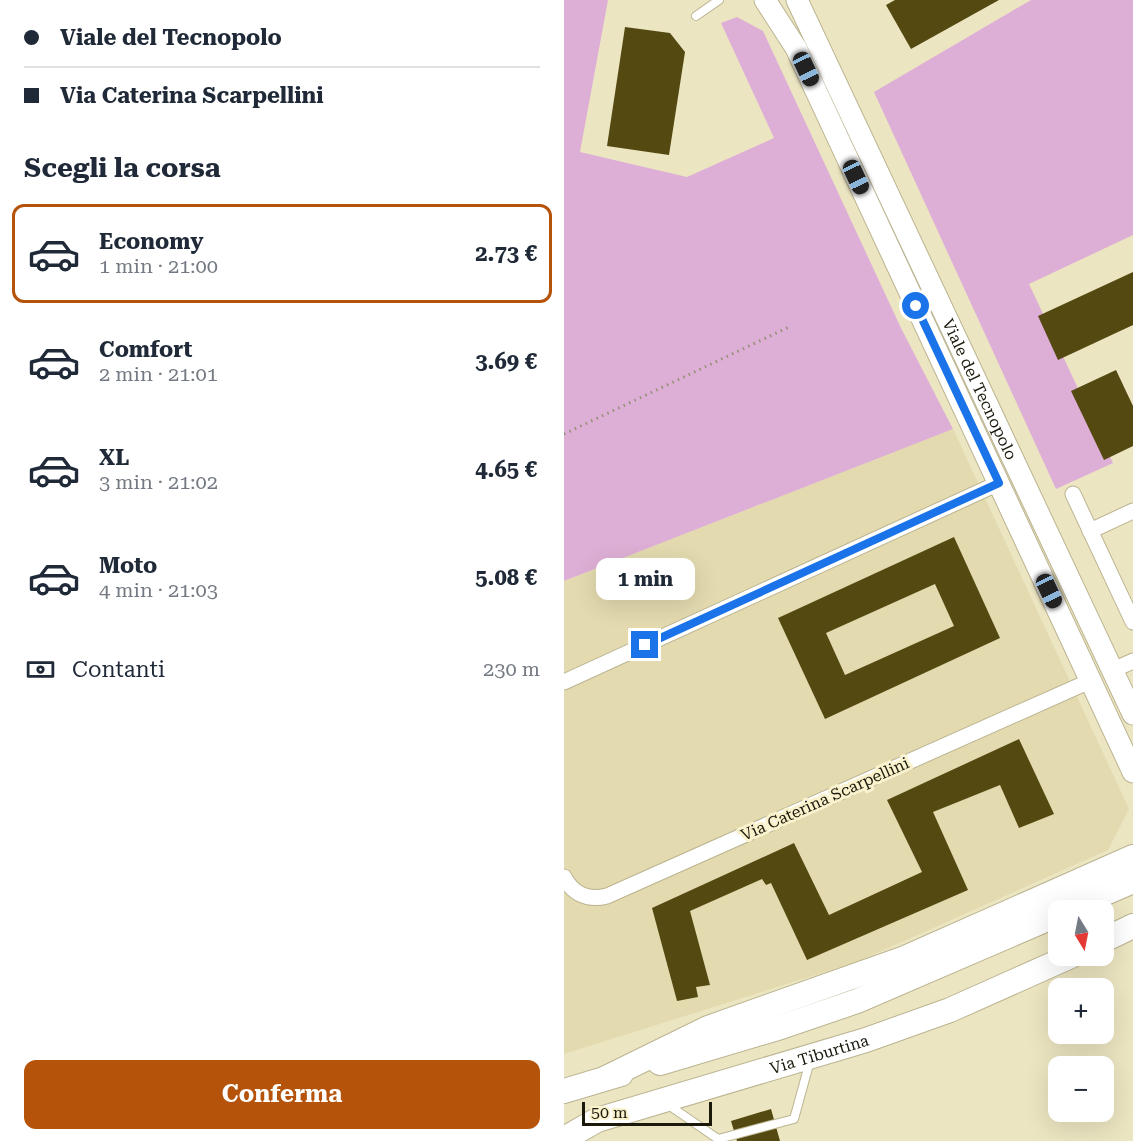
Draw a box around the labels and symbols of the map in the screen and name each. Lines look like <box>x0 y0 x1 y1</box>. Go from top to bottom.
car <box>790 49 822 89</box>
car <box>840 157 872 197</box>
route start <box>902 292 929 319</box>
street label: Viale del Tecnopolo <box>939 316 1021 463</box>
callout: 1 min <box>596 558 694 600</box>
car <box>1033 571 1065 611</box>
route end <box>631 631 658 658</box>
street label: Via Caterina Scarpellini <box>738 753 912 845</box>
north arrow <box>1048 900 1114 966</box>
street label: Via Tiburtina <box>768 1030 871 1078</box>
scale bar <box>582 1099 712 1126</box>

